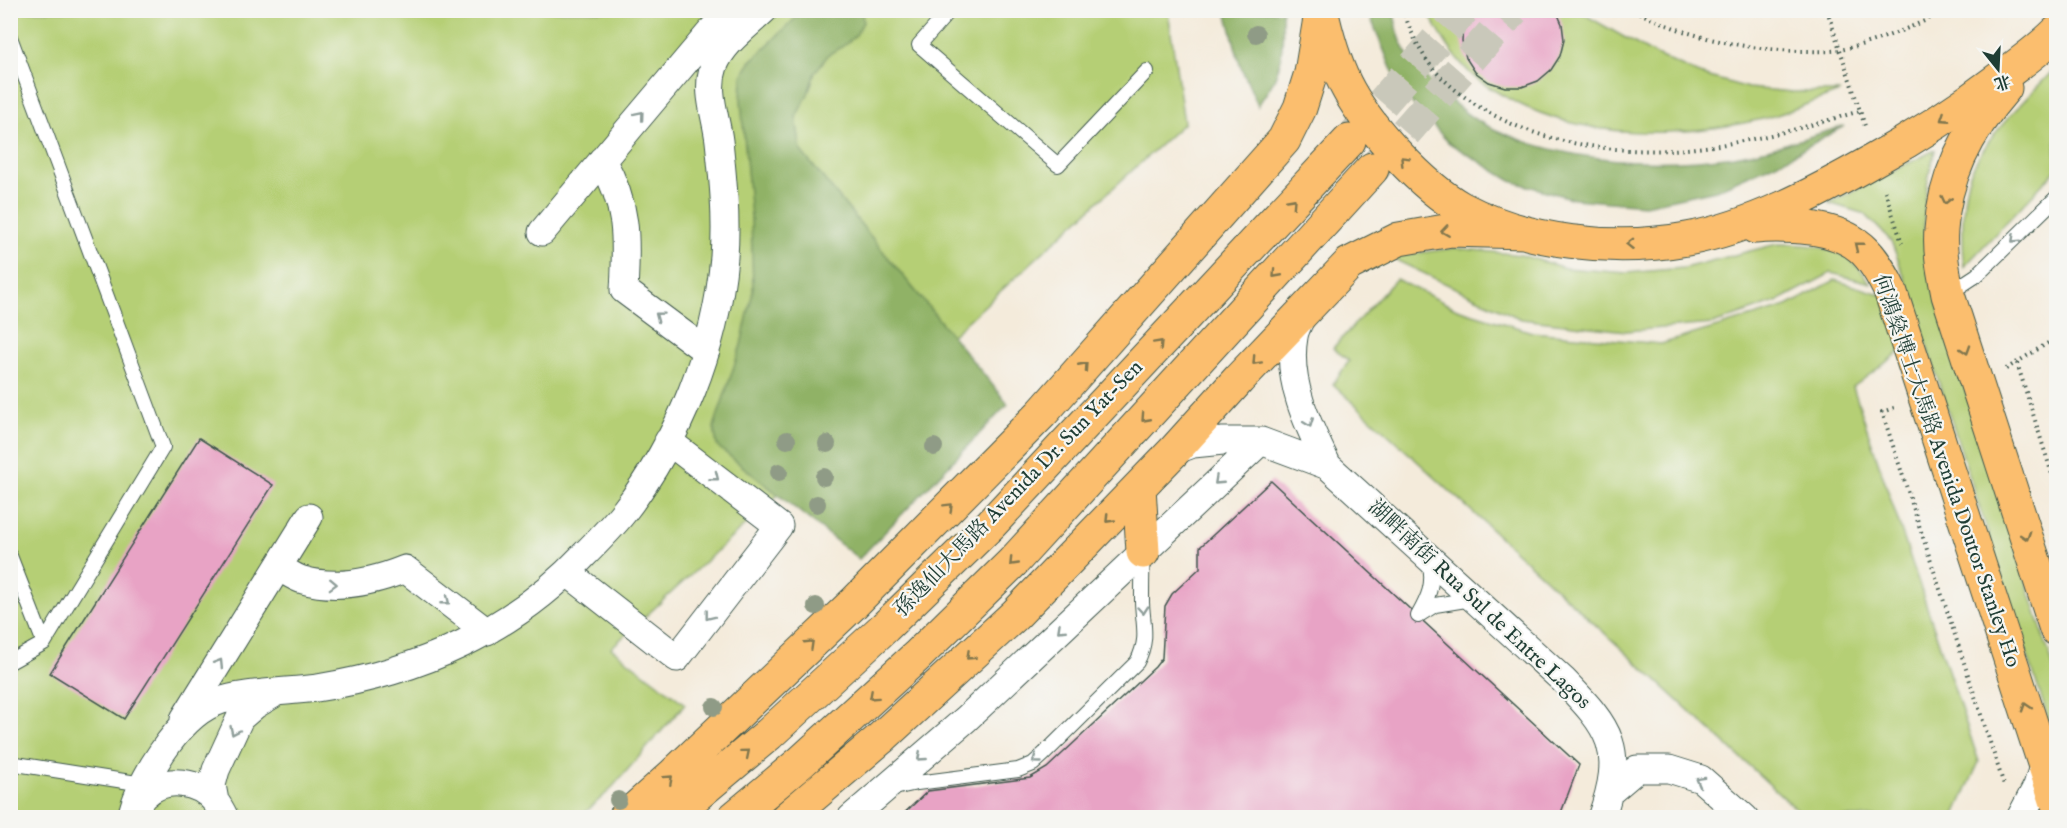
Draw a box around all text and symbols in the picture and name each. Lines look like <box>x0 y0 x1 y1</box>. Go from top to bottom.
north arrow <box>1968 39 2028 99</box>
text: 北 <box>1991 69 2013 93</box>
one-way arrow <box>633 111 644 122</box>
one-way arrow <box>1940 111 1951 122</box>
one-way arrow <box>1400 156 1411 167</box>
one-way arrow <box>1940 195 1953 205</box>
one-way arrow <box>1285 198 1296 209</box>
one-way arrow <box>1440 225 1450 237</box>
one-way arrow <box>2011 232 2022 243</box>
one-way arrow <box>1625 238 1634 251</box>
one-way arrow <box>1854 242 1865 253</box>
one-way arrow <box>1272 267 1283 278</box>
street label: 何鴻燊博士大馬路 Avenida Doutor Stanley Ho <box>1866 271 2026 671</box>
one-way arrow <box>655 312 666 323</box>
one-way arrow <box>1152 340 1163 351</box>
one-way arrow <box>1959 344 1971 355</box>
one-way arrow <box>1252 354 1263 364</box>
street label: 孫逸仙大馬路 Avenida Dr. Sun Yat-Sen <box>889 355 1149 623</box>
one-way arrow <box>1077 362 1088 373</box>
one-way arrow <box>1141 411 1152 422</box>
one-way arrow <box>1302 417 1314 428</box>
one-way arrow <box>708 469 719 480</box>
one-way arrow <box>1214 474 1225 485</box>
street label: 湖畔南街 Rua Sul de Entre Lagos <box>1362 494 1596 716</box>
one-way arrow <box>941 504 952 515</box>
one-way arrow <box>1105 511 1116 522</box>
one-way arrow <box>2019 530 2031 541</box>
one-way arrow <box>1009 555 1020 565</box>
one-way arrow <box>329 577 338 590</box>
one-way arrow <box>440 593 451 604</box>
one-way arrow <box>1137 606 1150 615</box>
one-way arrow <box>705 610 716 621</box>
one-way arrow <box>1057 622 1068 633</box>
one-way arrow <box>803 641 814 652</box>
one-way arrow <box>967 649 977 660</box>
one-way arrow <box>211 659 223 669</box>
one-way arrow <box>870 688 881 699</box>
one-way arrow <box>2021 702 2033 713</box>
one-way arrow <box>229 725 241 736</box>
one-way arrow <box>739 749 750 760</box>
one-way arrow <box>917 750 928 761</box>
one-way arrow <box>1031 753 1042 764</box>
one-way arrow <box>662 775 673 786</box>
one-way arrow <box>1696 777 1706 788</box>

